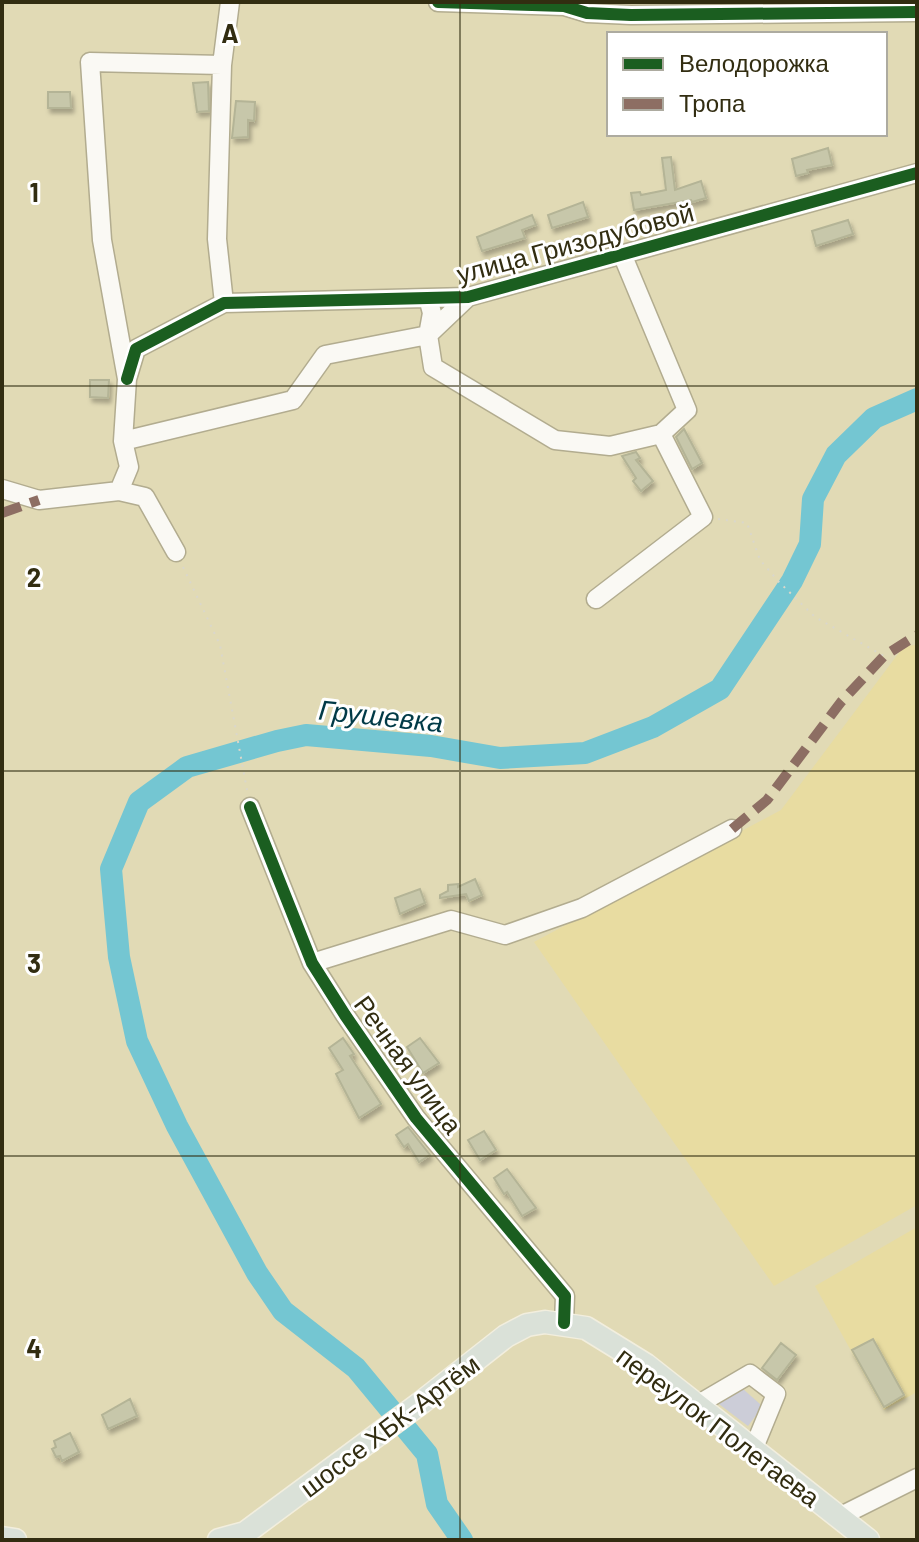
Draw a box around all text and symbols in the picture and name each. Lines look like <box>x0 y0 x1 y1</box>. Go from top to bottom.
text: A <box>221 17 239 48</box>
legend <box>607 32 887 136</box>
text: Велодорожка <box>679 48 830 77</box>
text: Тропа <box>679 88 746 117</box>
text: 1 <box>29 176 39 207</box>
street label: улица Гризодубовой <box>453 195 697 289</box>
text: 2 <box>27 561 41 592</box>
water label: Грушевка <box>317 692 445 738</box>
text: 3 <box>27 947 41 978</box>
street label: Речная улица <box>349 989 470 1139</box>
text: 4 <box>26 1332 42 1363</box>
street label: переулок Полетаева <box>611 1340 827 1513</box>
street label: шоссе ХБК-Артём <box>293 1348 485 1502</box>

